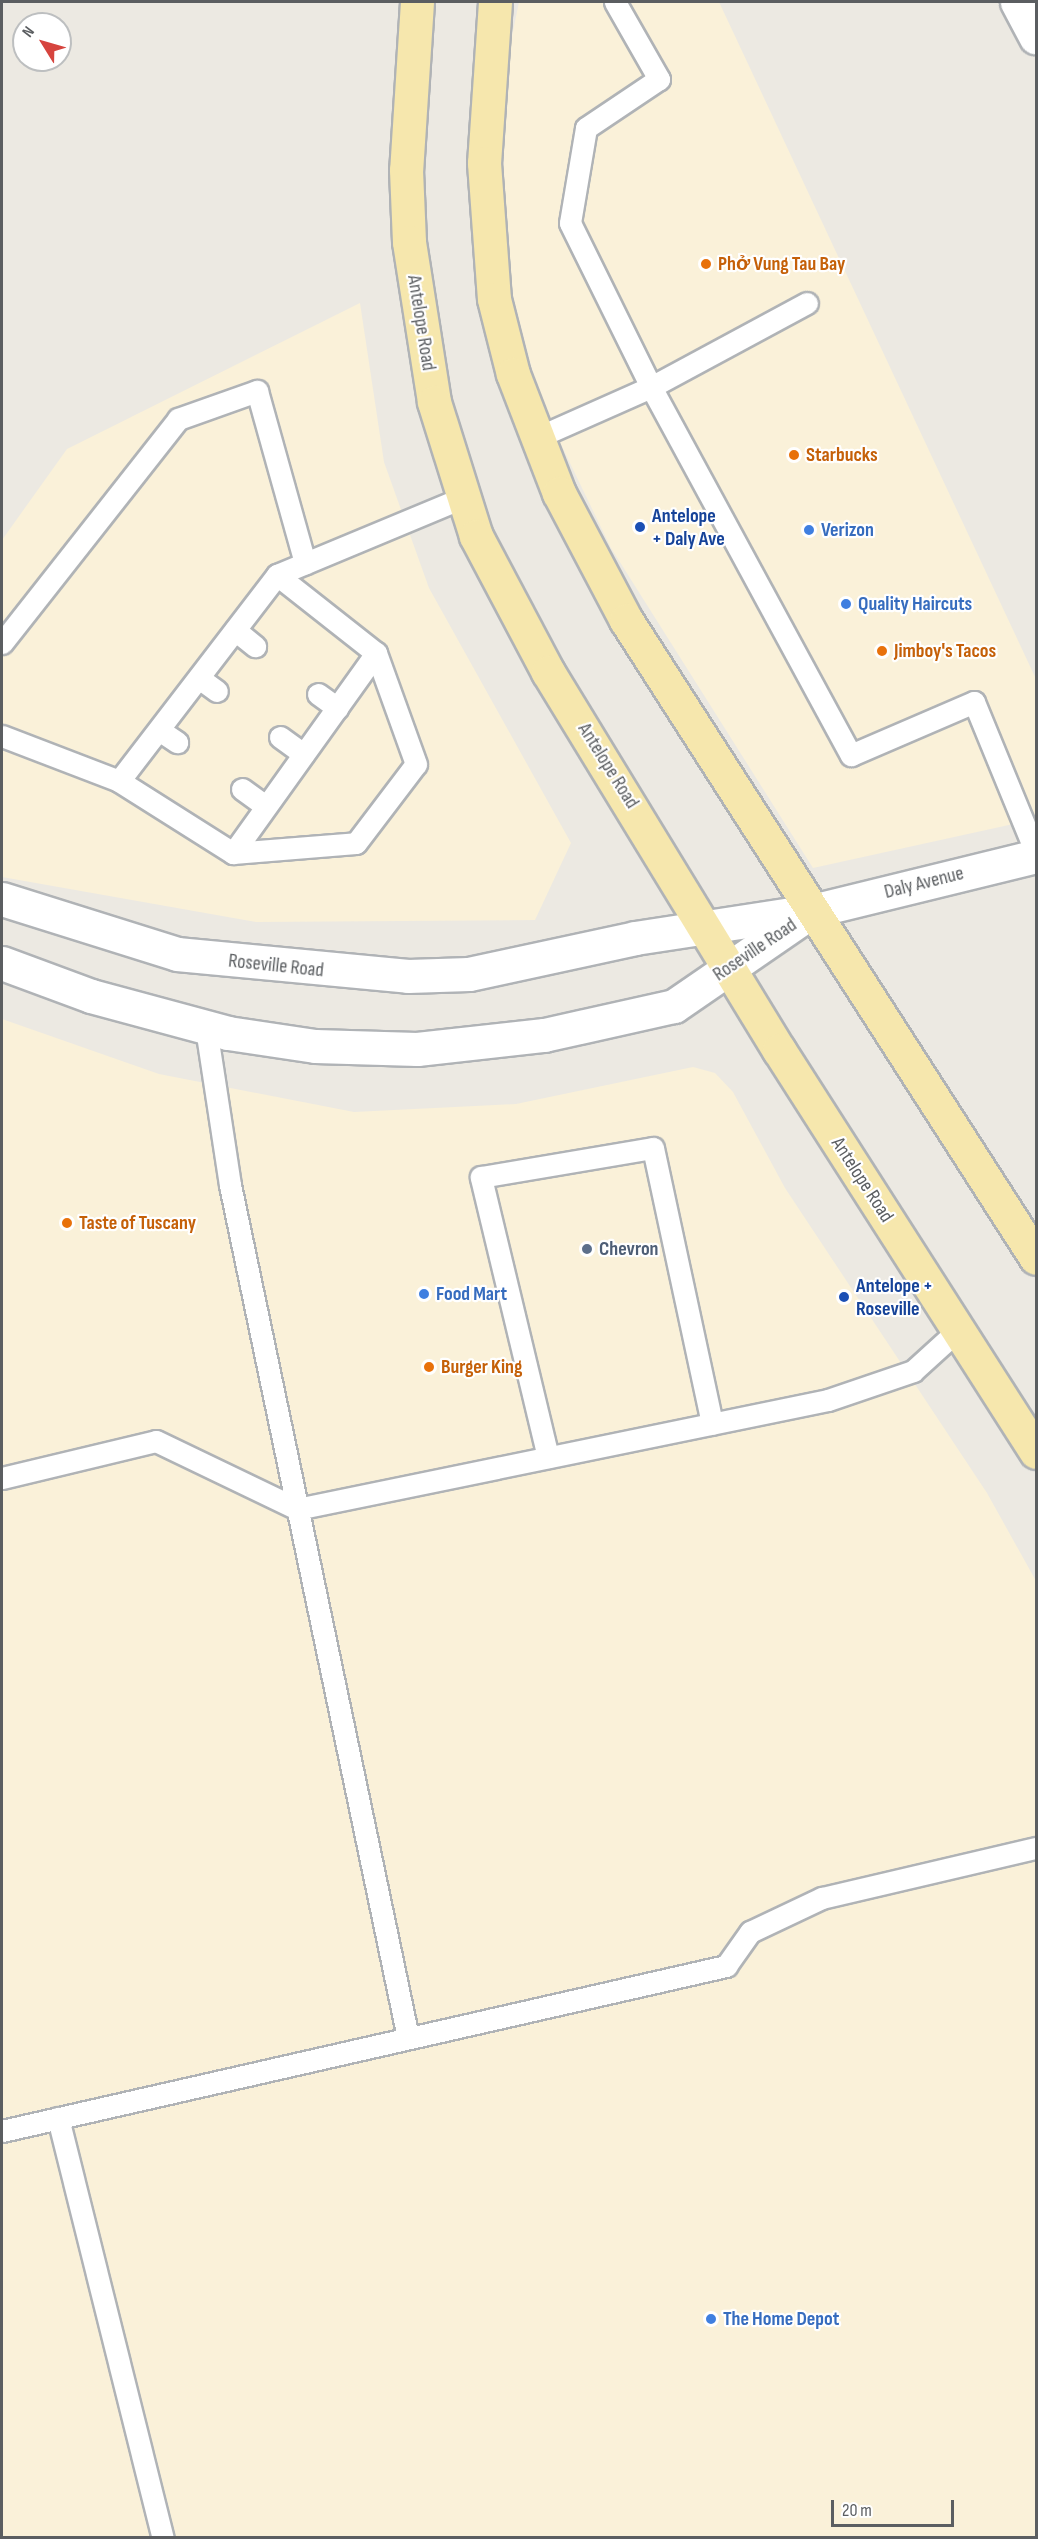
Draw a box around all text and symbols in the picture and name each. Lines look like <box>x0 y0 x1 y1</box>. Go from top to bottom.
north arrow <box>12 12 72 72</box>
text: N <box>19 23 39 41</box>
place label: Phở Vung Tau Bay <box>718 252 845 276</box>
marker: Phở Vung Tau Bay <box>699 257 713 271</box>
street label: Antelope Road <box>402 273 440 373</box>
place label: Starbucks <box>806 443 878 467</box>
marker: Starbucks <box>787 448 801 462</box>
place label: Antelope + Daly Ave <box>652 504 725 551</box>
place label: Verizon <box>821 518 874 542</box>
marker: Antelope + Daly Ave <box>633 520 647 534</box>
marker: Verizon <box>802 523 816 537</box>
place label: Quality Haircuts <box>858 592 972 616</box>
marker: Quality Haircuts <box>839 597 853 611</box>
place label: Jimboy's Tacos <box>894 639 996 663</box>
marker: Jimboy's Tacos <box>875 644 889 658</box>
street label: Antelope Road <box>572 719 644 813</box>
street label: Daly Avenue <box>882 862 966 904</box>
street label: Roseville Road <box>709 913 801 987</box>
street label: Roseville Road <box>227 949 325 983</box>
street label: Antelope Road <box>826 1133 898 1227</box>
place label: Taste of Tuscany <box>79 1211 196 1235</box>
marker: Taste of Tuscany <box>60 1216 74 1230</box>
place label: Chevron <box>599 1237 659 1261</box>
marker: Chevron <box>580 1242 594 1256</box>
place label: Antelope + Roseville <box>856 1274 933 1321</box>
place label: Food Mart <box>436 1282 507 1306</box>
marker: Food Mart <box>417 1287 431 1301</box>
marker: Antelope + Roseville <box>837 1290 851 1304</box>
place label: Burger King <box>441 1355 522 1379</box>
marker: Burger King <box>422 1360 436 1374</box>
place label: The Home Depot <box>723 2307 839 2331</box>
marker: The Home Depot <box>704 2312 718 2326</box>
scale bar <box>834 2488 957 2526</box>
text: 20 m <box>842 2500 872 2521</box>

